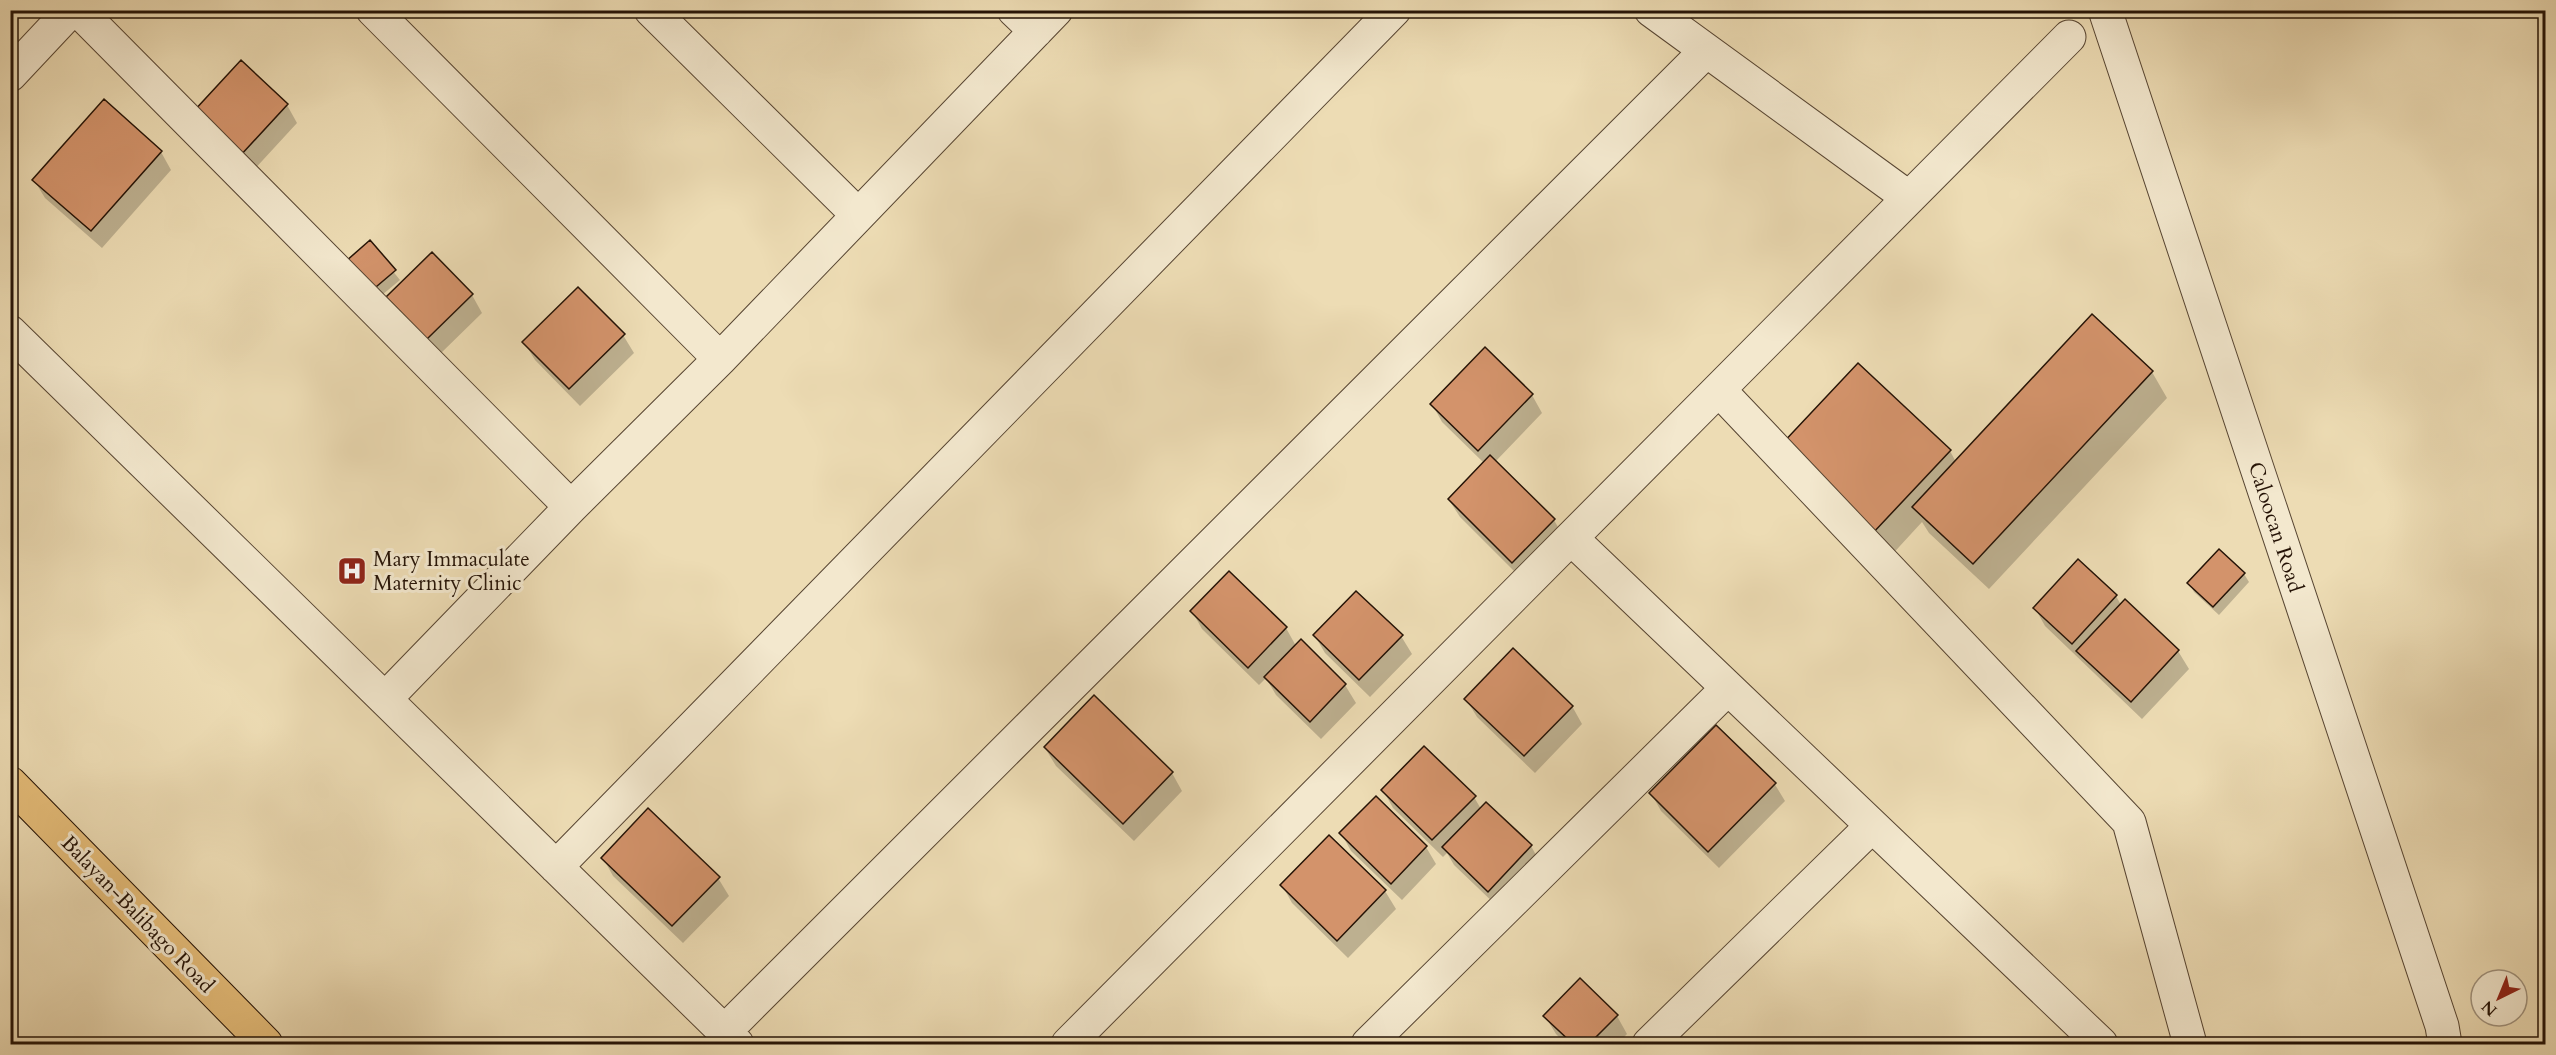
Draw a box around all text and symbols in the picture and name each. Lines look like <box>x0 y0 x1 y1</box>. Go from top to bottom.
street label: Caloocan Road <box>2241 458 2310 596</box>
place label: Mary Immaculate Maternity Clinic <box>373 545 530 598</box>
hospital icon: Mary Immaculate Maternity Clinic <box>336 555 368 587</box>
street label: Balayan-Balibago Road <box>55 829 221 1000</box>
north arrow <box>2469 968 2529 1028</box>
text: N <box>2477 995 2502 1021</box>

